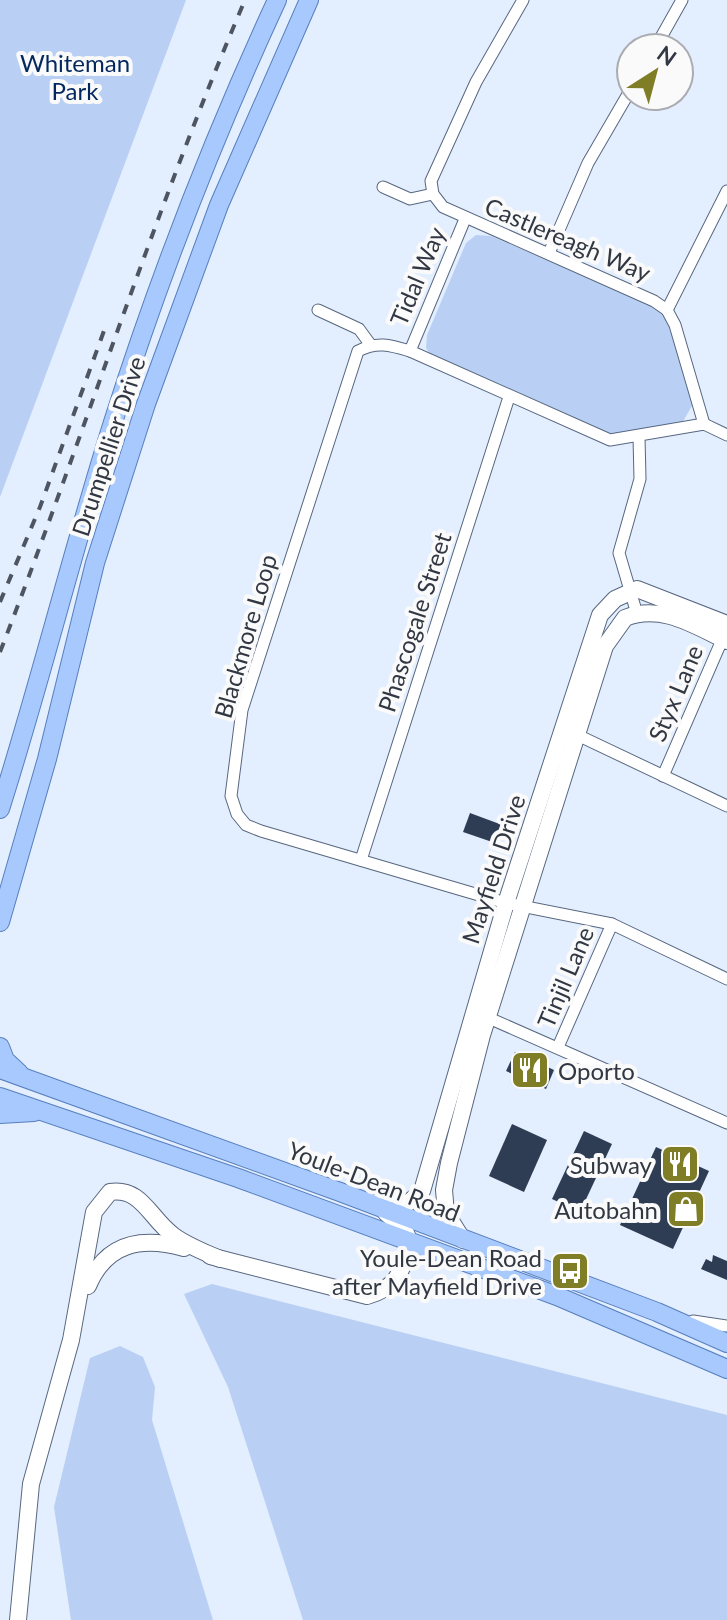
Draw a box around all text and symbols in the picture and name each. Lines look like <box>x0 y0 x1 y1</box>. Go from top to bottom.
north arrow <box>615 32 695 112</box>
text: N <box>652 40 682 71</box>
park label: Whiteman Park <box>20 48 130 105</box>
street label: Castlereagh Way <box>481 191 656 287</box>
street label: Tidal Way <box>383 222 451 330</box>
street label: Drumpellier Drive <box>65 352 151 540</box>
street label: Phascogale Street <box>371 528 457 715</box>
street label: Blackmore Loop <box>208 551 282 721</box>
street label: Styx Lane <box>642 640 708 746</box>
street label: Mayfield Drive <box>455 791 531 947</box>
street label: Tinjil Lane <box>531 922 599 1032</box>
restaurant icon: Oporto <box>509 1049 551 1091</box>
place label: Oporto <box>558 1056 635 1085</box>
street label: Youle-Dean Road <box>284 1135 464 1227</box>
restaurant icon: Subway <box>659 1143 701 1185</box>
place label: Subway <box>570 1150 653 1179</box>
shop icon: Autobahn <box>665 1188 707 1230</box>
place label: Autobahn <box>554 1195 658 1224</box>
place label: Youle-Dean Road after Mayfield Drive <box>332 1243 542 1300</box>
bus stop icon: Youle-Dean Road after Mayfield Drive <box>549 1250 591 1292</box>

